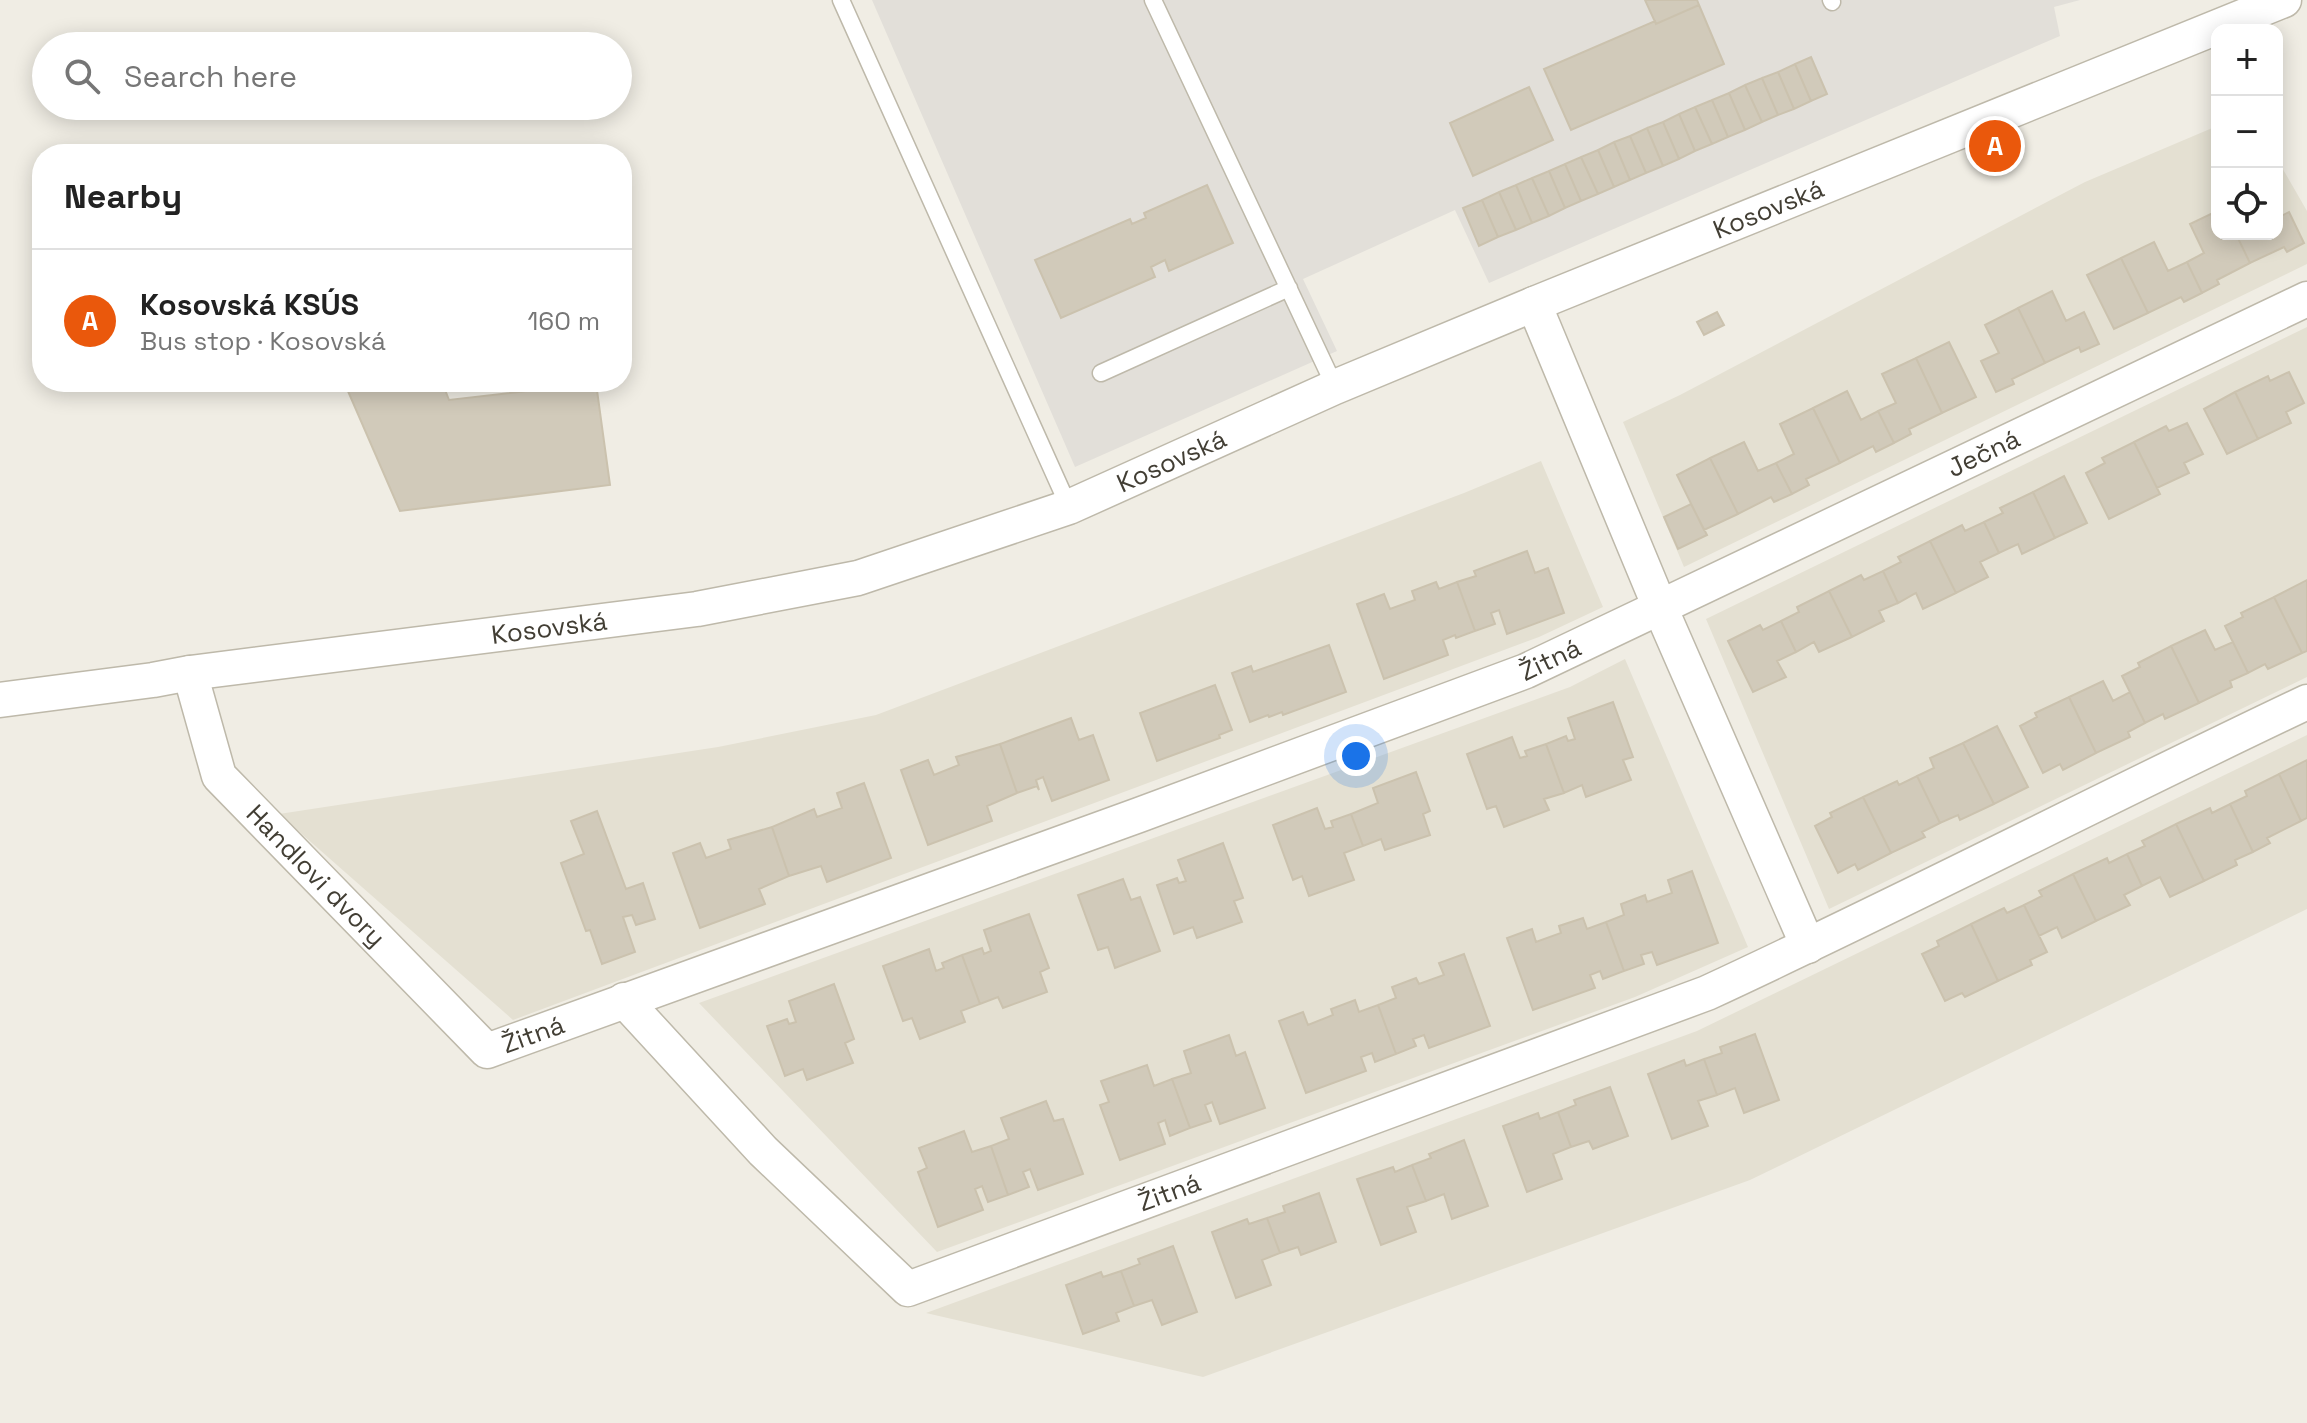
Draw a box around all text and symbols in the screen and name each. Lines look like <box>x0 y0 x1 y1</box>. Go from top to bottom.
map controls <box>2211 24 2283 240</box>
button: + <box>2211 24 2283 96</box>
search box <box>32 32 632 120</box>
icon: search <box>60 54 104 98</box>
text: Search here <box>124 57 297 96</box>
button: − <box>2211 96 2283 168</box>
pin: A <box>1969 116 2021 176</box>
button: locate <box>2211 168 2283 240</box>
street label: Kosovská <box>1708 171 1829 247</box>
text: Nearby <box>64 175 182 218</box>
text: Kosovská KSÚS <box>140 285 359 324</box>
text: A <box>82 304 98 338</box>
text: 160 m <box>528 304 600 338</box>
text: Bus stop · Kosovská <box>140 324 386 358</box>
street label: Kosovská <box>1111 421 1232 500</box>
street label: Ječná <box>1942 421 2025 485</box>
street label: Kosovská <box>489 603 609 652</box>
street label: Žitná <box>1514 630 1586 689</box>
your location <box>1336 736 1376 776</box>
street label: Handlovi dvory <box>239 797 393 954</box>
street label: Žitná <box>497 1007 569 1061</box>
street label: Žitná <box>1133 1165 1205 1219</box>

